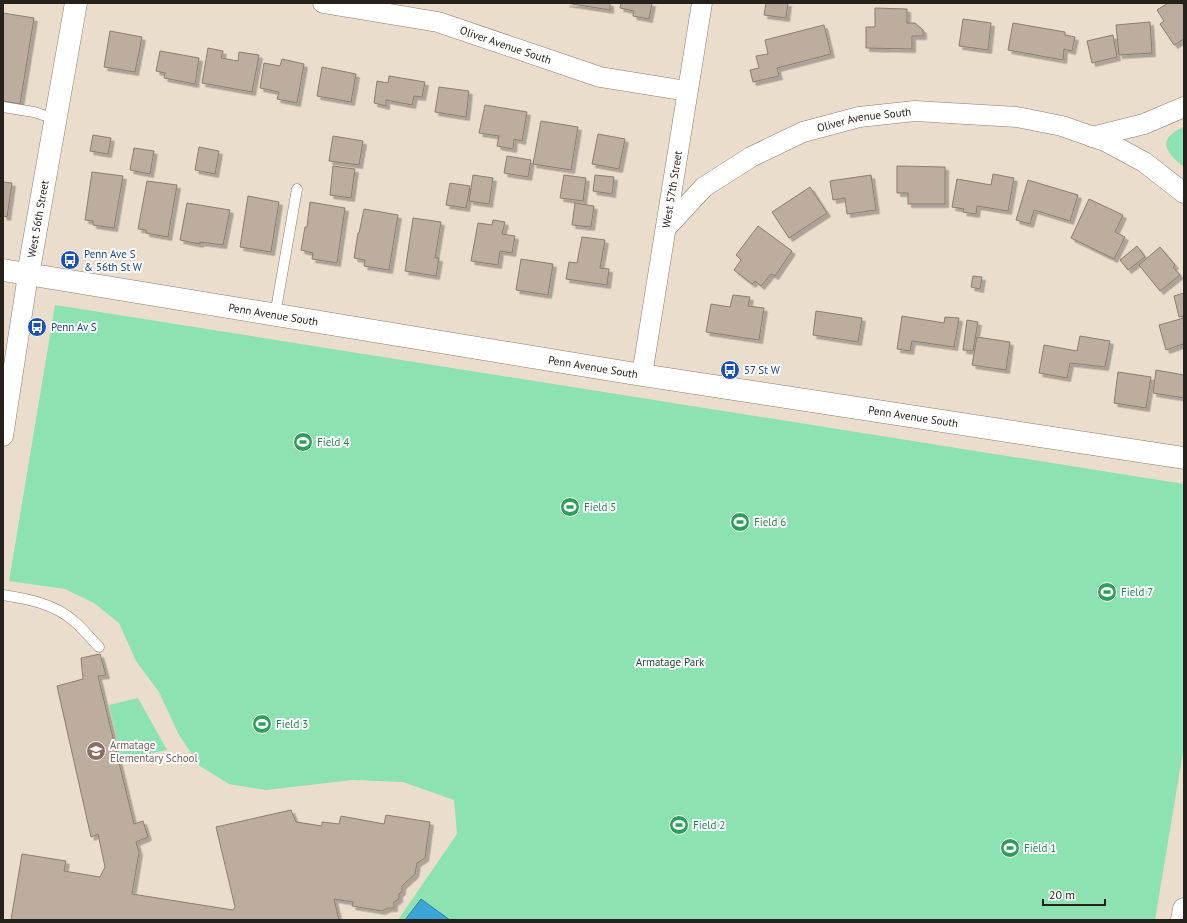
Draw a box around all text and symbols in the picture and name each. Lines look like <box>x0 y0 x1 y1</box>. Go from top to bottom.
street label: Oliver Avenue South <box>458 23 553 67</box>
street label: Oliver Avenue South <box>816 104 912 135</box>
street label: West 57th Street <box>659 149 685 229</box>
street label: West 56th Street <box>24 179 52 259</box>
place label: Penn Ave S & 56th St W <box>84 247 143 274</box>
bus stop icon: Penn Ave S & 56th St W <box>59 249 81 271</box>
street label: Penn Avenue South <box>227 300 319 329</box>
bus stop icon: Penn Av S <box>26 316 48 338</box>
place label: Penn Av S <box>51 320 97 334</box>
street label: Penn Avenue South <box>547 353 639 381</box>
bus stop icon: 57 St W <box>719 359 741 381</box>
place label: 57 St W <box>744 363 781 377</box>
street label: Penn Avenue South <box>867 403 959 430</box>
sports icon: Field 4 <box>292 431 314 453</box>
place label: Field 4 <box>317 435 349 449</box>
sports icon: Field 5 <box>559 496 581 518</box>
place label: Field 5 <box>584 500 616 514</box>
sports icon: Field 6 <box>729 511 751 533</box>
place label: Field 6 <box>754 515 786 529</box>
sports icon: Field 7 <box>1096 581 1118 603</box>
place label: Field 7 <box>1121 585 1153 599</box>
park label: Armatage Park <box>636 655 705 669</box>
sports icon: Field 3 <box>251 713 273 735</box>
place label: Field 3 <box>276 717 308 731</box>
place label: Armatage Elementary School <box>110 738 198 765</box>
school or university icon: Armatage Elementary School <box>85 740 107 762</box>
sports icon: Field 2 <box>668 814 690 836</box>
place label: Field 2 <box>693 818 725 832</box>
sports icon: Field 1 <box>999 837 1021 859</box>
place label: Field 1 <box>1024 841 1056 855</box>
scale bar <box>1043 881 1105 907</box>
text: 20 m <box>1049 887 1075 902</box>

